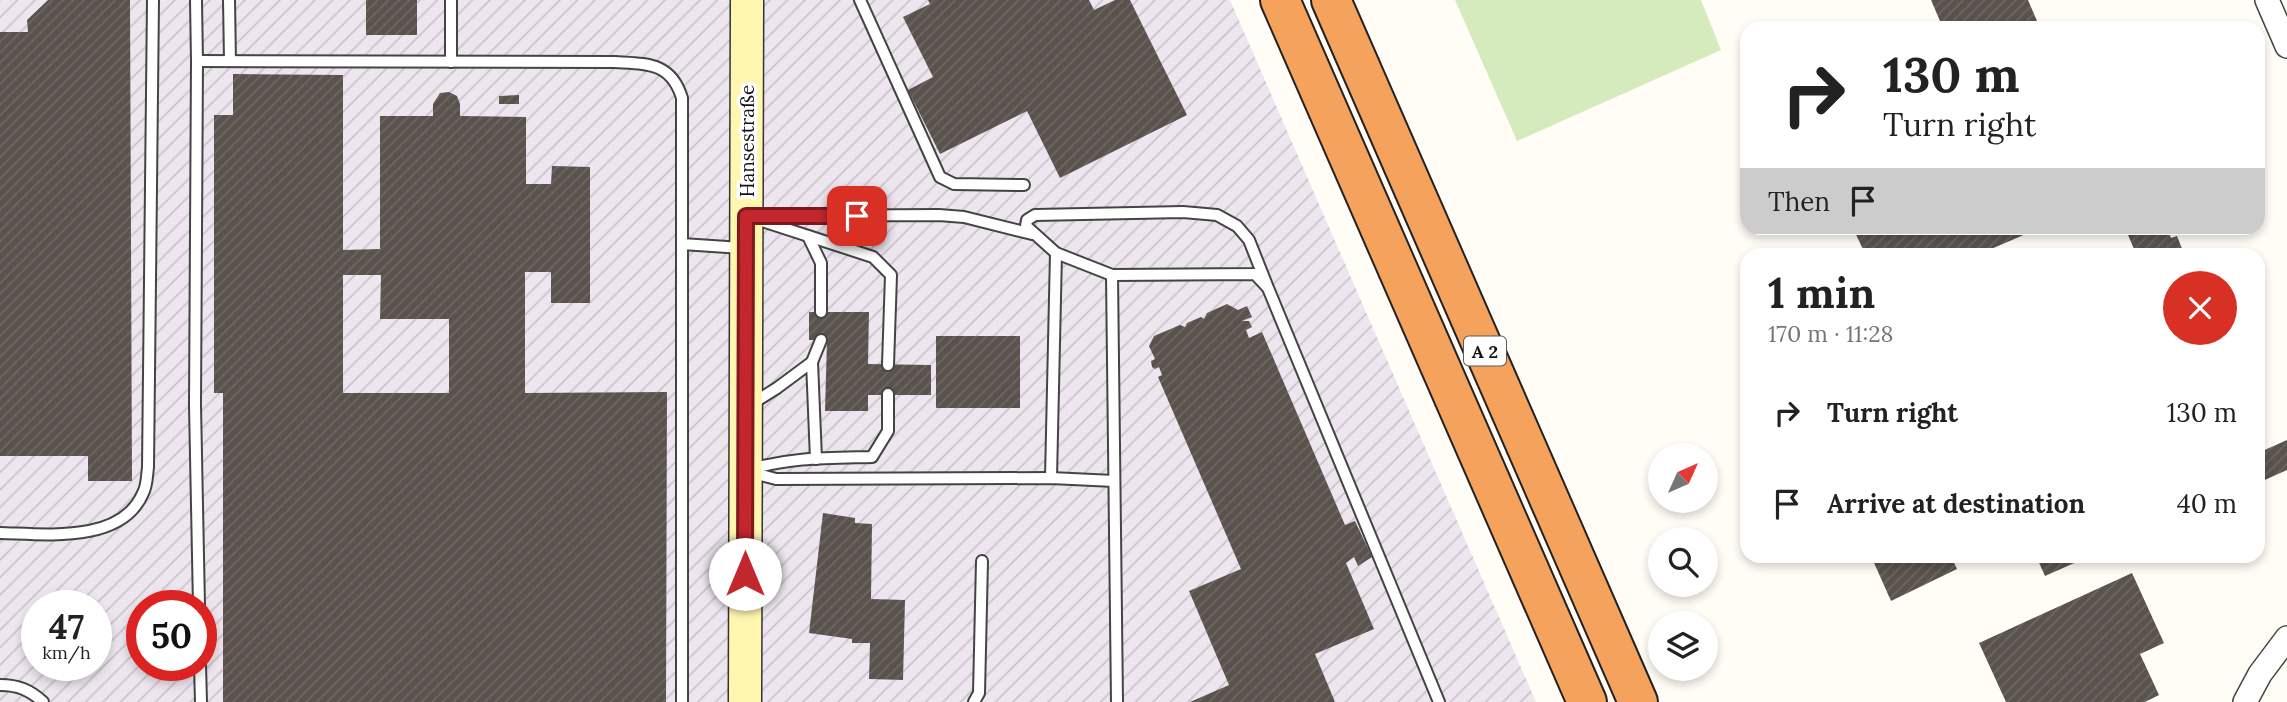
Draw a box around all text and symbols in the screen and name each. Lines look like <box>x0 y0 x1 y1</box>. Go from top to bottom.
text: 130 m <box>1883 43 2019 105</box>
icon: right <box>1768 49 1859 140</box>
street label: Hansestraße <box>735 85 759 197</box>
text: Turn right <box>1883 104 2036 145</box>
icon: arrive <box>1844 182 1882 220</box>
text: Then <box>1768 185 1830 218</box>
pin <box>827 186 887 246</box>
icon: arrive <box>838 197 876 235</box>
text: 1 min <box>1768 266 1875 320</box>
button: close <box>2163 271 2237 345</box>
text: 170 m · 11:28 <box>1768 319 1894 348</box>
road number: A 2 <box>1464 337 1506 366</box>
icon: right <box>1768 394 1806 432</box>
text: Turn right <box>1827 396 1958 429</box>
text: 130 m <box>2167 396 2237 429</box>
north arrow <box>1648 443 1718 513</box>
map controls <box>1648 443 1718 681</box>
icon: arrive <box>1768 485 1806 523</box>
text: Arrive at destination <box>1827 487 2085 520</box>
text: 40 m <box>2177 487 2237 520</box>
button: search <box>1648 527 1718 597</box>
position arrow <box>708 537 782 611</box>
speed limit sign: 50 <box>126 590 217 681</box>
text: 47 <box>49 604 84 649</box>
button: layers <box>1648 611 1718 681</box>
text: km/h <box>42 641 91 664</box>

